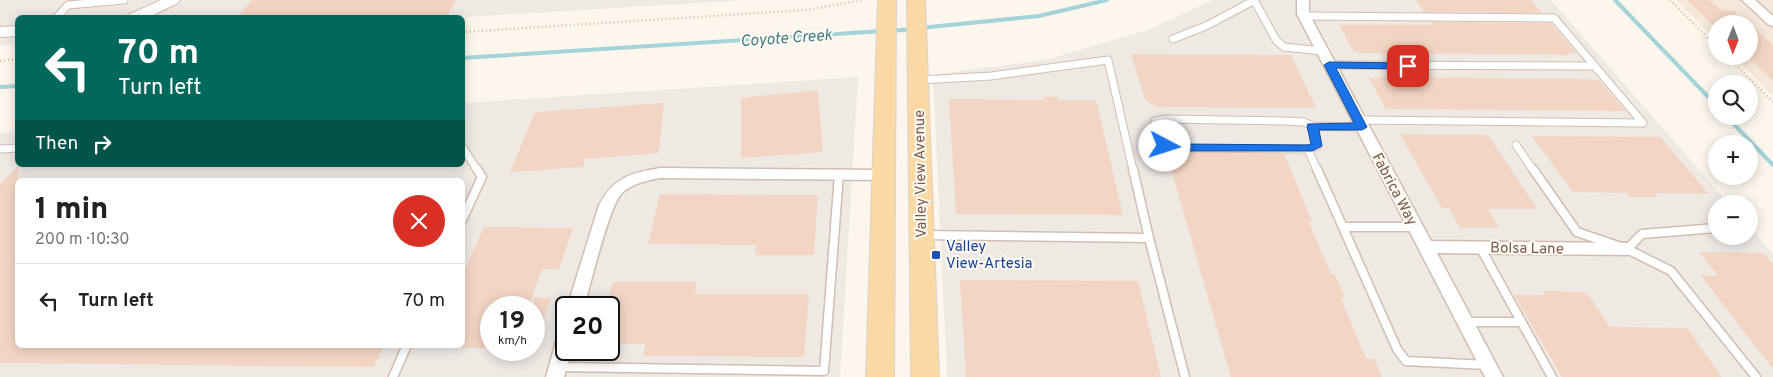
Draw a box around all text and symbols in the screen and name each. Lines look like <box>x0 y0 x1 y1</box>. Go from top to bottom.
north arrow <box>1708 15 1758 65</box>
map controls <box>1708 15 1758 245</box>
water label: Coyote Creek <box>740 26 834 52</box>
text: 70 m <box>118 32 199 76</box>
icon: left <box>35 35 100 100</box>
pin <box>1387 45 1429 87</box>
icon: arrive <box>1394 52 1422 80</box>
text: Turn left <box>118 75 201 102</box>
button: search <box>1708 75 1758 125</box>
street label: Valley View Avenue <box>911 110 932 238</box>
position arrow <box>1138 119 1190 171</box>
icon: right <box>88 130 116 158</box>
text: Then <box>35 132 78 156</box>
button: + <box>1708 135 1758 185</box>
street label: Fabrica Way <box>1367 150 1421 229</box>
text: 1 min <box>35 192 108 229</box>
button: close <box>393 195 445 247</box>
button: − <box>1708 195 1758 245</box>
text: 200 m · 10:30 <box>35 230 130 250</box>
place label: Valley View-Artesia <box>946 238 1032 274</box>
street label: Bolsa Lane <box>1490 239 1564 260</box>
marker: Valley View-Artesia <box>930 249 942 261</box>
icon: left <box>35 287 63 315</box>
text: Turn left <box>78 289 154 313</box>
text: 70 m <box>403 289 445 313</box>
speed limit sign: 20 <box>555 296 620 361</box>
text: 19 <box>500 306 525 338</box>
text: km/h <box>498 333 527 349</box>

